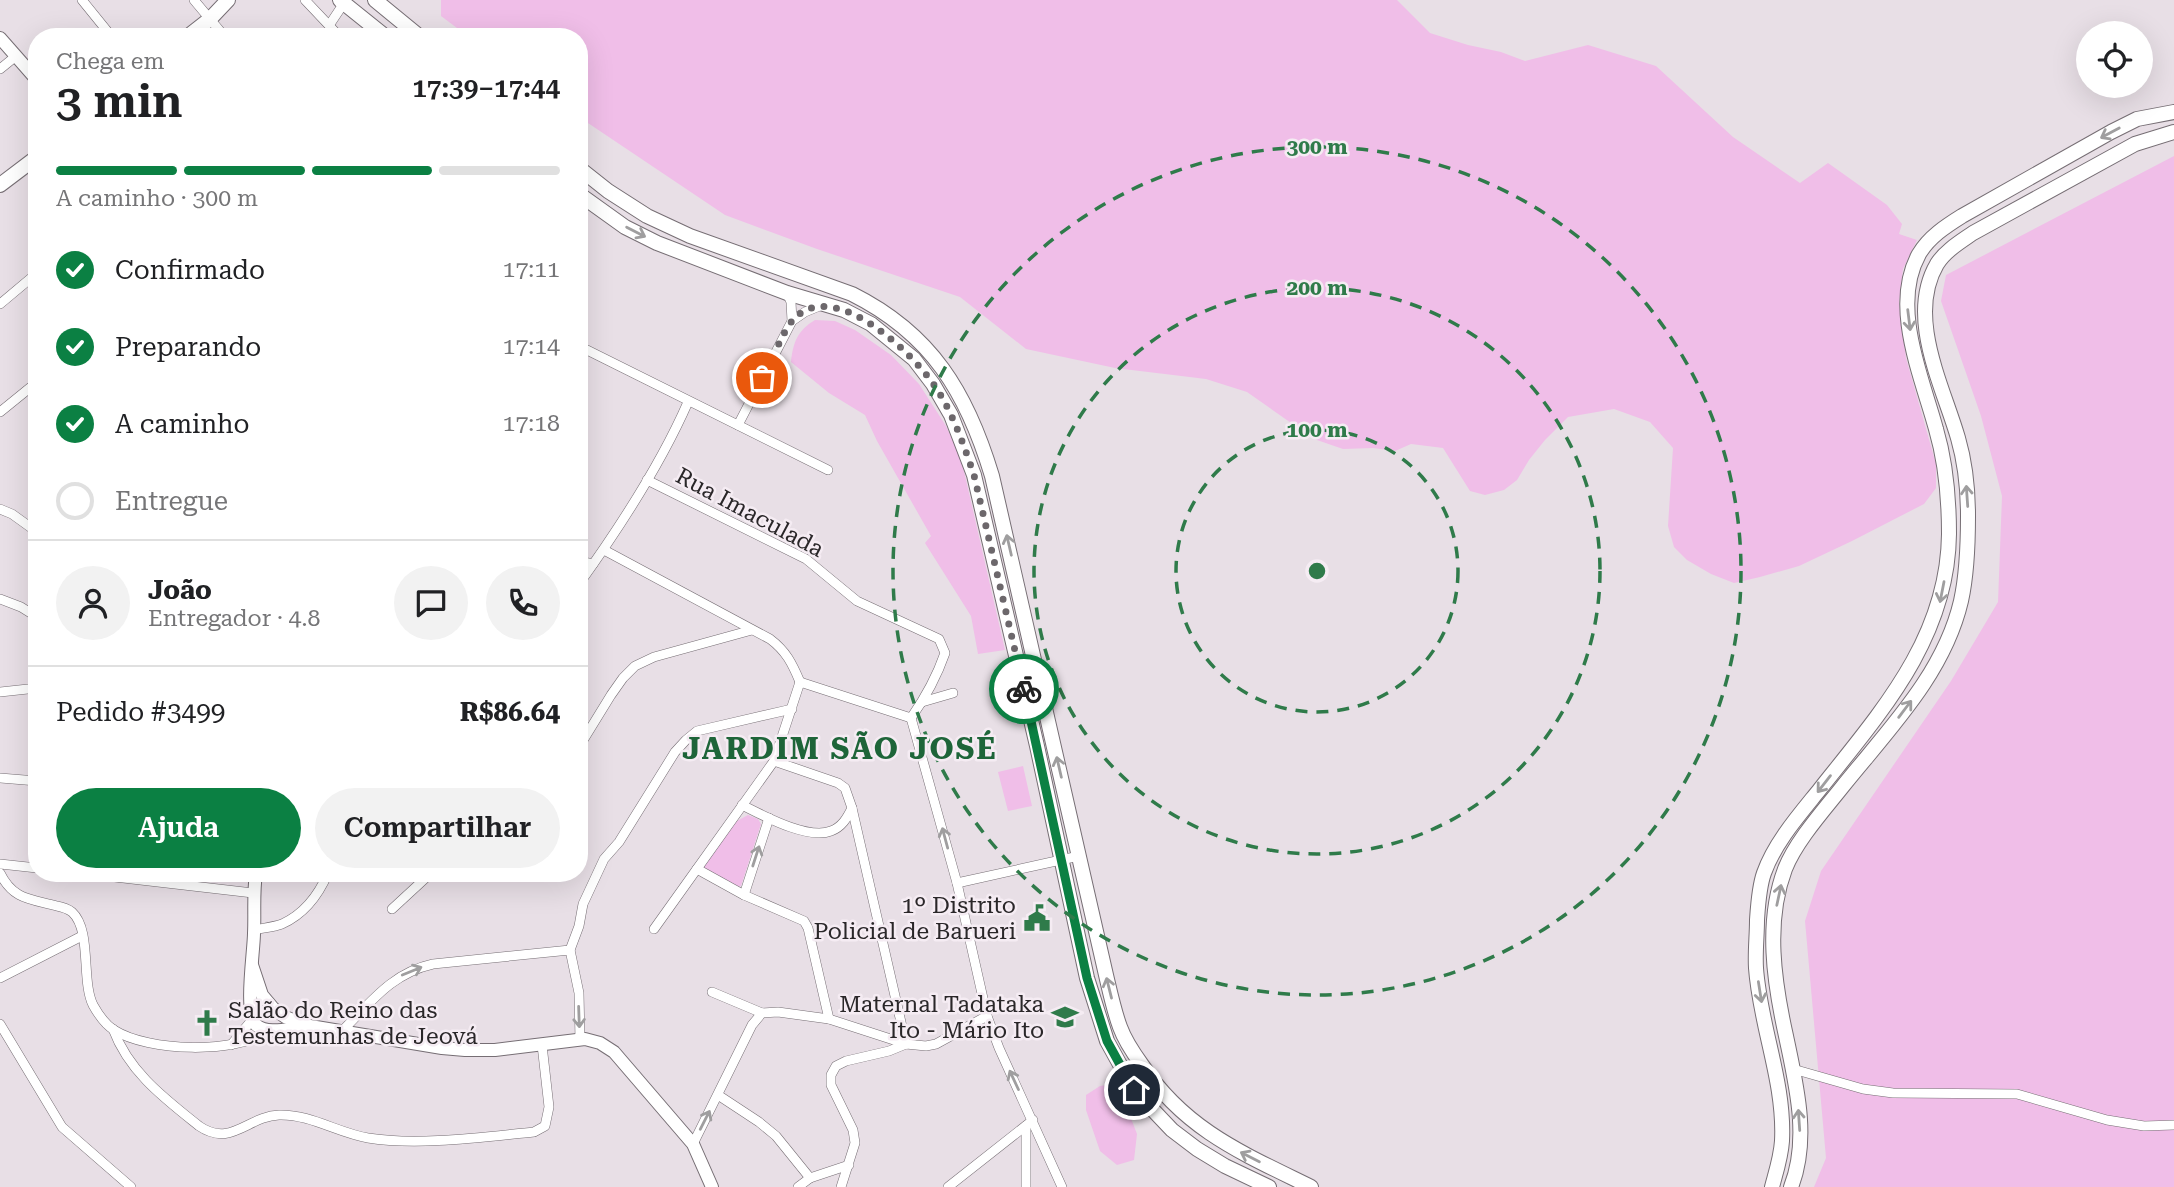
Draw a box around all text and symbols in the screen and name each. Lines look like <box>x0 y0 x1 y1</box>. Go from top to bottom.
map controls <box>2076 21 2153 98</box>
button: locate <box>2076 21 2153 98</box>
text: Chega em <box>56 48 164 75</box>
text: 17:39–17:44 <box>412 73 560 103</box>
text: 3 min <box>56 74 183 128</box>
one-way arrow <box>2100 127 2121 140</box>
text: 300 m <box>1287 135 1347 159</box>
text: A caminho · 300 m <box>56 185 258 212</box>
one-way arrow <box>625 226 645 240</box>
icon: check <box>56 251 94 289</box>
text: Confirmado <box>115 255 265 285</box>
text: 17:11 <box>503 256 560 283</box>
text: 200 m <box>1287 276 1347 300</box>
one-way arrow <box>1903 308 1916 331</box>
icon: check <box>56 328 94 366</box>
text: Preparando <box>115 332 261 362</box>
text: 17:14 <box>503 333 560 360</box>
pin <box>732 348 792 408</box>
icon: bag <box>743 359 781 397</box>
icon: check <box>56 405 94 443</box>
text: A caminho <box>115 409 250 439</box>
text: 17:18 <box>503 410 560 437</box>
text: 100 m <box>1287 418 1347 442</box>
street label: Rua Imaculada <box>671 462 829 563</box>
one-way arrow <box>1960 485 1973 508</box>
text: Entregue <box>115 486 228 516</box>
one-way arrow <box>1001 534 1015 557</box>
centre of rings <box>1305 559 1329 583</box>
button: person <box>56 566 130 640</box>
button: chat <box>394 566 468 640</box>
button: phone <box>486 566 560 640</box>
text: João <box>148 575 212 605</box>
one-way arrow <box>1934 580 1948 603</box>
text: Entregador · 4.8 <box>148 605 320 632</box>
courier <box>989 654 1059 724</box>
icon: bike <box>1005 670 1043 708</box>
text: Pedido #3499 <box>56 697 225 727</box>
text: R$86.64 <box>460 697 560 727</box>
one-way arrow <box>1898 700 1913 718</box>
district label: JARDIM SÃO JOSÉ <box>682 730 998 766</box>
one-way arrow <box>1052 756 1065 779</box>
one-way arrow <box>1817 774 1832 792</box>
button: Ajuda <box>56 788 301 868</box>
button: Compartilhar <box>315 788 560 868</box>
one-way arrow <box>937 828 950 850</box>
one-way arrow <box>751 846 764 868</box>
one-way arrow <box>1773 884 1787 907</box>
place label: 1º Distrito Policial de Barueri <box>813 892 1016 945</box>
public building icon: 1º Distrito Policial de Barueri <box>1022 903 1052 933</box>
one-way arrow <box>400 964 422 977</box>
one-way arrow <box>1102 978 1115 1000</box>
one-way arrow <box>1754 980 1767 1003</box>
place label: Maternal Tadataka Ito - Mário Ito <box>839 991 1045 1044</box>
place label: Salão do Reino das Testemunhas de Jeová <box>228 997 478 1050</box>
school or university icon: Maternal Tadataka Ito - Mário Ito <box>1050 1002 1080 1032</box>
one-way arrow <box>573 1005 586 1028</box>
church icon: Salão do Reino das Testemunhas de Jeová <box>192 1008 222 1038</box>
pin <box>1104 1060 1164 1120</box>
one-way arrow <box>1007 1070 1020 1091</box>
icon: home <box>1115 1071 1153 1109</box>
one-way arrow <box>1792 1109 1805 1132</box>
one-way arrow <box>699 1110 713 1131</box>
one-way arrow <box>1240 1149 1261 1163</box>

